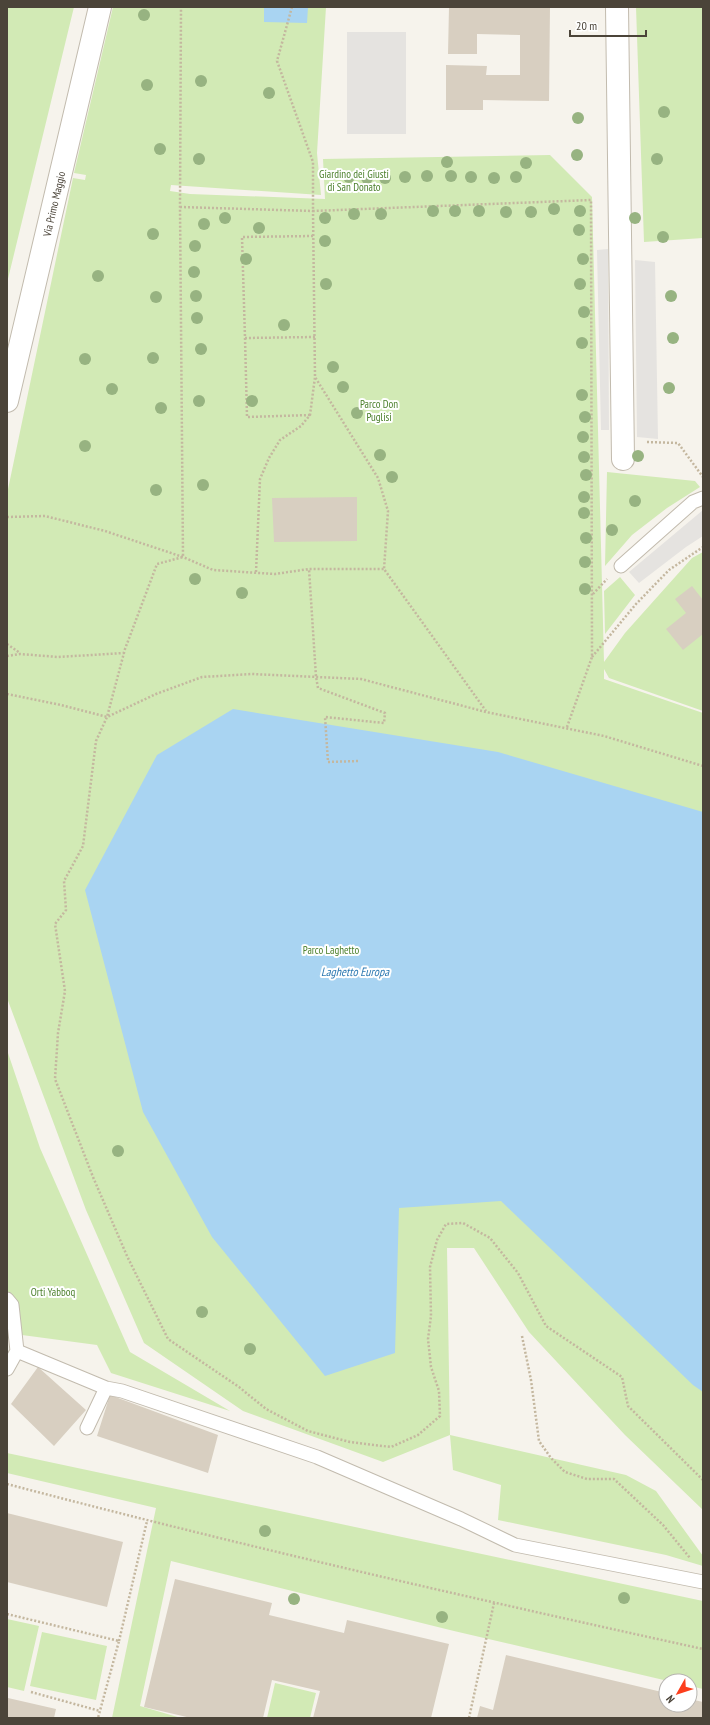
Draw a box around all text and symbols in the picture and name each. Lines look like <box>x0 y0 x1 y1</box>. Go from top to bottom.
scale bar <box>570 12 646 38</box>
text: 20 m <box>576 18 597 33</box>
park label: Giardino dei Giusti di San Donato <box>319 167 389 194</box>
street label: Via Primo Maggio <box>39 170 68 239</box>
park label: Parco Don Puglisi <box>360 397 398 424</box>
park label: Parco Laghetto <box>303 943 360 957</box>
water label: Laghetto Europa <box>321 964 390 979</box>
park label: Orti Yabboq <box>31 1285 76 1299</box>
north arrow <box>658 1673 698 1713</box>
text: N <box>663 1693 678 1706</box>

